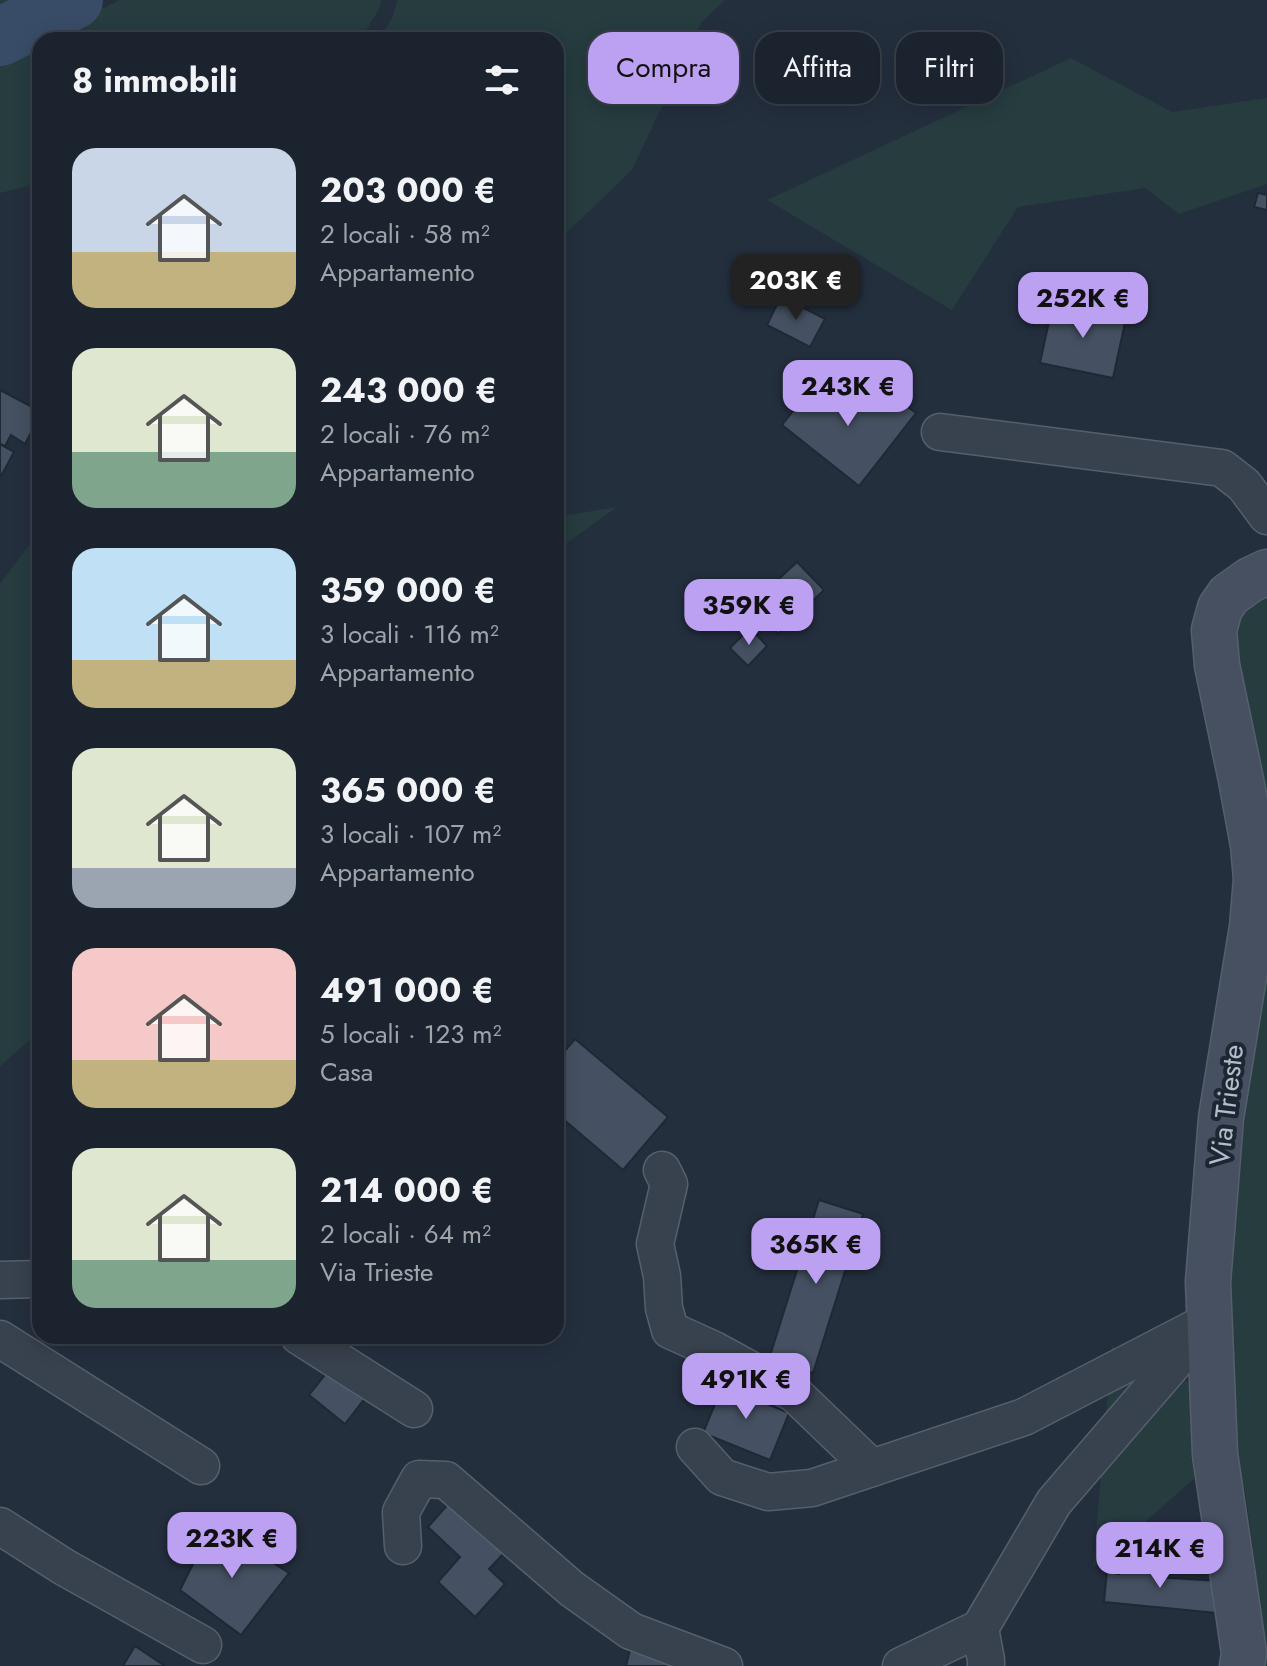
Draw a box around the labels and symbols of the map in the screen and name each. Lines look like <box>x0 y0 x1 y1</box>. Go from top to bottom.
pin: 203K € <box>731 254 861 322</box>
pin: 252K € <box>1018 272 1148 340</box>
pin: 243K € <box>783 360 913 428</box>
pin: 359K € <box>684 579 814 647</box>
street label: Via Trieste <box>1199 1042 1254 1168</box>
pin: 365K € <box>751 1218 881 1286</box>
pin: 491K € <box>681 1353 811 1421</box>
pin: 223K € <box>167 1512 297 1580</box>
pin: 214K € <box>1095 1522 1225 1590</box>

